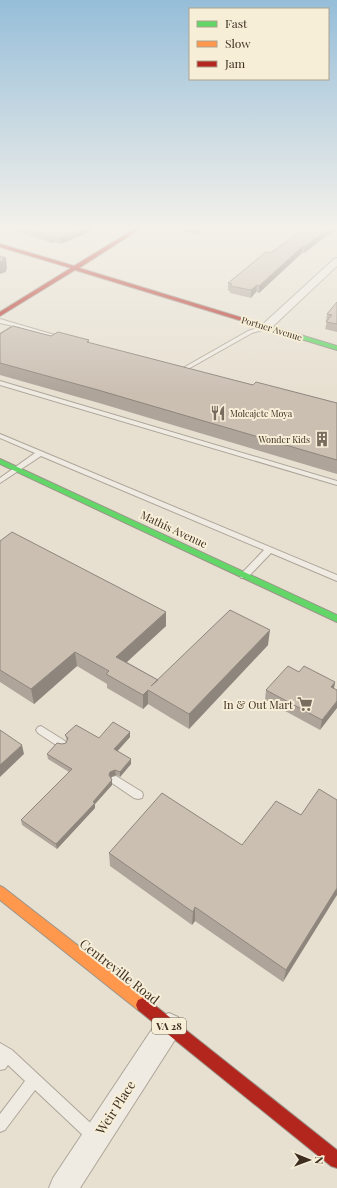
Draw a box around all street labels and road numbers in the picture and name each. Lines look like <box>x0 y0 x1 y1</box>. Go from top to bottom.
street label: Portner Avenue <box>240 313 304 343</box>
street label: Mathis Avenue <box>138 507 210 551</box>
street label: Centreville Road <box>77 935 164 1008</box>
road number: VA 28 <box>152 1018 186 1034</box>
street label: Weir Place <box>91 1077 139 1138</box>

